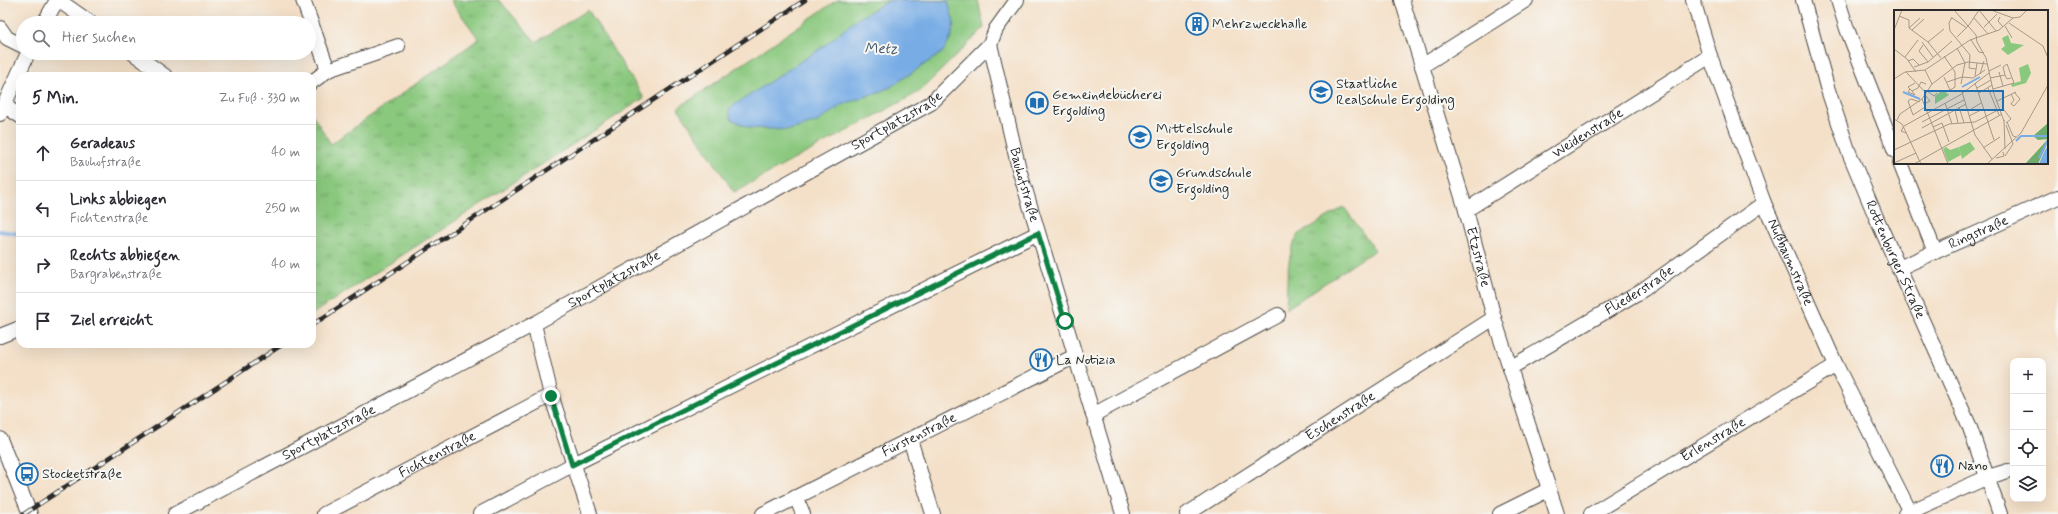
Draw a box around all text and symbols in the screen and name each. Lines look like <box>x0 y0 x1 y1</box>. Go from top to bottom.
inset map <box>1894 10 2048 164</box>
building icon: Mehrzweckhalle <box>1184 11 1210 37</box>
place label: Mehrzweckhalle <box>1212 15 1308 33</box>
search box <box>16 16 316 60</box>
icon: search <box>30 27 52 49</box>
text: Hier suchen <box>62 28 136 48</box>
water label: Metz <box>864 39 898 59</box>
place label: Staatliche Realschule Ergolding <box>1336 75 1455 111</box>
school or university icon: Staatliche Realschule Ergolding <box>1308 79 1334 105</box>
place label: Gemeindebücherei Ergolding <box>1052 86 1162 122</box>
text: 5 Min. <box>32 87 79 109</box>
street label: Sportplatzstraße <box>848 87 947 155</box>
text: Zu Fuß · 330 m <box>219 90 300 107</box>
library icon: Gemeindebücherei Ergolding <box>1024 90 1050 116</box>
street label: Weidenstraße <box>1549 104 1627 162</box>
place label: Mittelschule Ergolding <box>1156 120 1233 156</box>
school or university icon: Mittelschule Ergolding <box>1127 124 1153 150</box>
text: Geradeaus <box>70 134 135 154</box>
icon: ahead <box>32 142 54 164</box>
text: 40 m <box>271 144 300 161</box>
street label: Bauhofstraße <box>1005 146 1044 224</box>
text: Bauhofstraße <box>70 154 141 171</box>
place label: Grundschule Ergolding <box>1176 164 1252 200</box>
school or university icon: Grundschule Ergolding <box>1148 168 1174 194</box>
text: Links abbiegen <box>70 190 167 210</box>
icon: left <box>32 198 54 220</box>
street label: Rottenburger Straße <box>1861 198 1929 322</box>
text: 250 m <box>265 200 300 217</box>
text: Fichtenstraße <box>70 210 148 227</box>
street label: Ringstraße <box>1946 211 2011 254</box>
street label: Nußbaumstraße <box>1763 216 1818 309</box>
street label: Etzstraße <box>1462 225 1495 289</box>
text: Rechts abbiegen <box>70 246 180 266</box>
street label: Sportplatzstraße <box>565 246 664 312</box>
icon: right <box>32 254 54 276</box>
text: 40 m <box>271 256 300 273</box>
street label: Fliederstraße <box>1602 261 1678 319</box>
text: Bargrabenstraße <box>70 266 162 283</box>
icon: arrive <box>32 310 54 332</box>
text: Ziel erreicht <box>70 311 153 331</box>
route start <box>1056 312 1074 330</box>
restaurant icon: La Notizia <box>1028 347 1054 373</box>
place label: La Notizia <box>1056 351 1116 369</box>
map controls <box>2010 358 2046 502</box>
button: + <box>2010 358 2046 394</box>
route end <box>542 387 560 405</box>
street label: Eschenstraße <box>1302 387 1379 445</box>
button: − <box>2010 394 2046 430</box>
street label: Sportplatzstraße <box>279 400 379 465</box>
street label: Fürstenstraße <box>879 409 959 461</box>
street label: Erlenstraße <box>1677 413 1749 466</box>
street label: Fichtenstraße <box>396 427 479 482</box>
button: locate <box>2010 430 2046 466</box>
restaurant icon: Nano <box>1929 453 1955 479</box>
place label: Nano <box>1958 457 1988 475</box>
bus stop icon: Stocketstraße <box>14 461 40 487</box>
place label: Stocketstraße <box>42 465 122 483</box>
button: layers <box>2010 466 2046 502</box>

